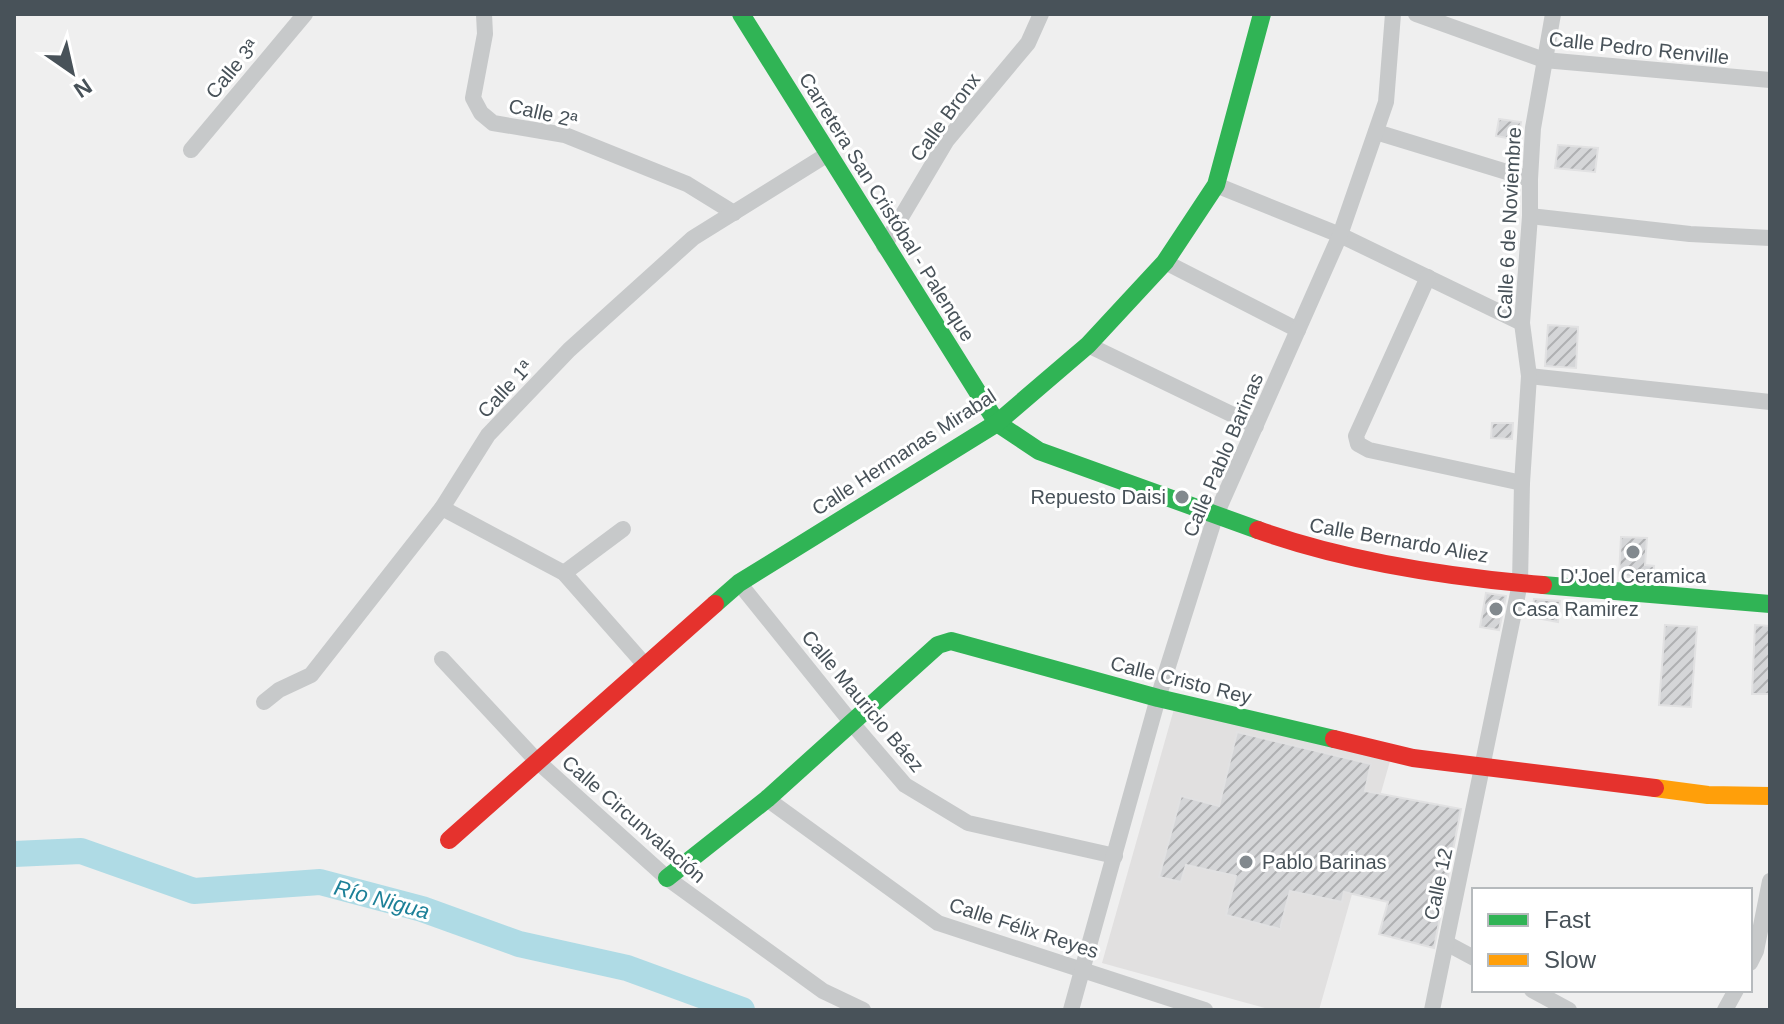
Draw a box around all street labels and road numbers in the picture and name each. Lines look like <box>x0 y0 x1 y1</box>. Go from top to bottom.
street label: Calle Pedro Renville <box>1548 28 1730 68</box>
street label: Calle 3ª <box>201 35 263 103</box>
street label: Carretera San Cristóbal - Palenque <box>795 69 979 345</box>
street label: Calle Bronx <box>906 69 984 165</box>
street label: Calle 2ª <box>507 94 580 132</box>
street label: Calle 6 de Noviembre <box>1493 126 1525 320</box>
street label: Calle 1ª <box>473 356 537 422</box>
street label: Calle Pablo Barinas <box>1179 370 1267 540</box>
street label: Calle Hermanas Mirabal <box>808 384 1000 520</box>
street label: Calle Bernardo Aliez <box>1308 513 1490 567</box>
street label: Calle Mauricio Báez <box>797 626 929 776</box>
street label: Calle Cristo Rey <box>1108 652 1254 708</box>
street label: Calle Circunvalación <box>558 751 710 887</box>
street label: Calle 12 <box>1420 846 1456 922</box>
street label: Calle Félix Reyes <box>947 893 1101 963</box>

